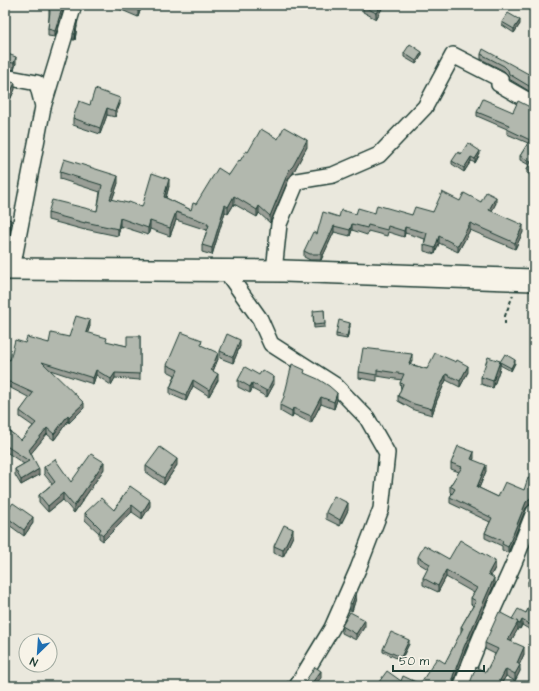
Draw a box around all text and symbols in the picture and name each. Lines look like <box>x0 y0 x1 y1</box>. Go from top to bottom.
north arrow <box>18 633 58 673</box>
scale bar <box>393 647 484 673</box>
text: N <box>28 653 40 670</box>
text: 50 m <box>399 653 430 670</box>

